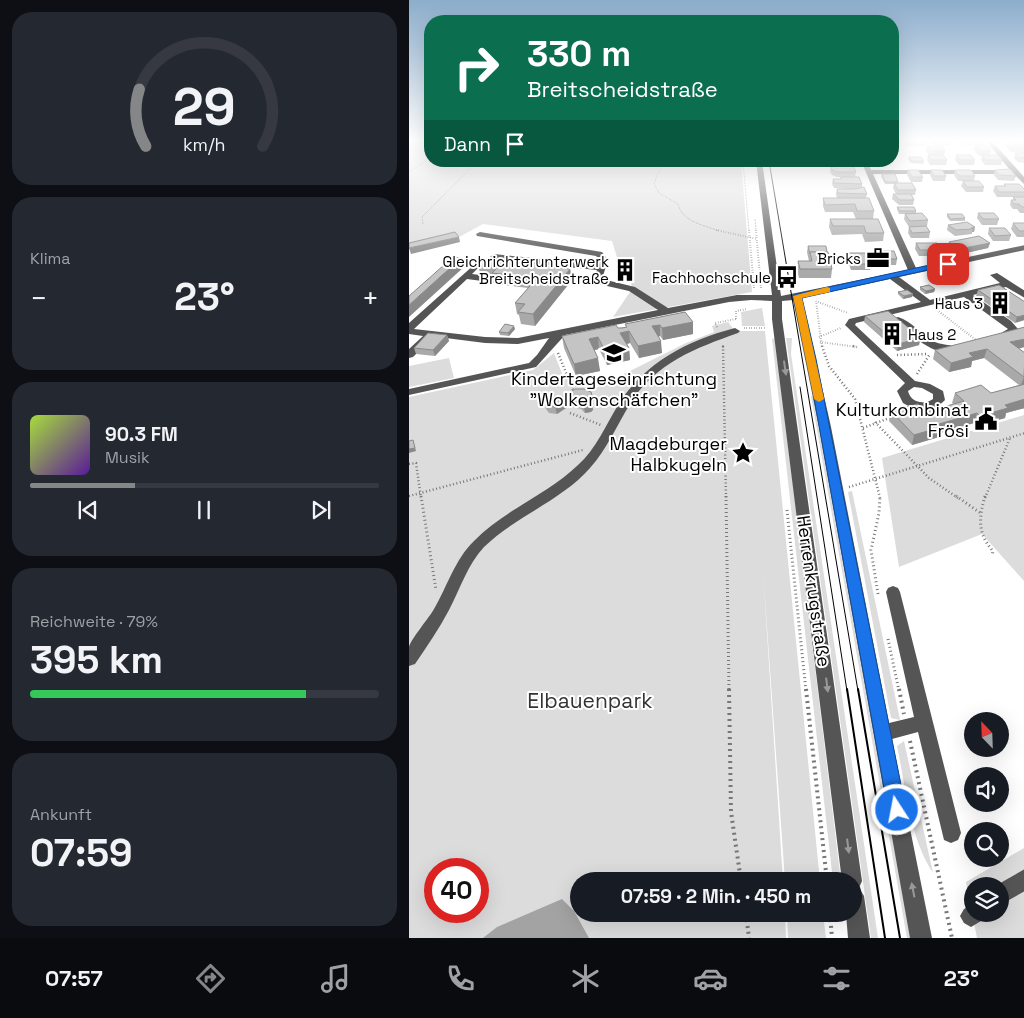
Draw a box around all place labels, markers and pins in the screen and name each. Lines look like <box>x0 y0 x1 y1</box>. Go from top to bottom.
pin <box>927 243 969 285</box>
office icon: Bricks <box>865 245 891 271</box>
place label: Bricks <box>817 249 861 268</box>
place label: Gleichrichterunterwerk Breitscheidstraße <box>442 252 609 288</box>
building icon: Gleichrichterunterwerk Breitscheidstraße <box>612 257 638 283</box>
bus stop icon: Fachhochschule <box>774 264 800 290</box>
place label: Fachhochschule <box>652 268 771 287</box>
building icon: Haus 3 <box>987 290 1013 316</box>
place label: Haus 3 <box>935 294 983 313</box>
building icon: Haus 2 <box>879 321 905 347</box>
place label: Haus 2 <box>908 325 956 344</box>
school or university icon: Kindertageseinrichtung "Wolkenschäfchen" <box>601 340 627 366</box>
place label: Kindertageseinrichtung "Wolkenschäfchen" <box>511 367 717 411</box>
place label: Kulturkombinat Frösi <box>836 398 969 442</box>
public building icon: Kulturkombinat Frösi <box>973 406 999 432</box>
place label: Magdeburger Halbkugeln <box>609 432 727 476</box>
place icon: Magdeburger Halbkugeln <box>730 440 756 466</box>

